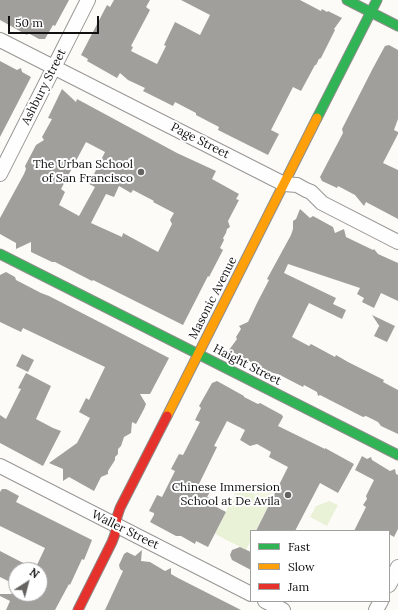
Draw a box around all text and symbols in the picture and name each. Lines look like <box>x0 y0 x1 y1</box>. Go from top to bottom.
scale bar <box>10 8 101 34</box>
text: 50 m <box>15 15 43 30</box>
street label: Ashbury Street <box>19 47 69 127</box>
street label: Page Street <box>168 120 232 162</box>
place label: The Urban School of San Francisco <box>33 158 133 186</box>
marker: The Urban School of San Francisco <box>136 167 146 177</box>
street label: Masonic Avenue <box>186 254 240 342</box>
street label: Haight Street <box>210 342 284 388</box>
place label: Chinese Immersion School at De Avila <box>172 481 280 509</box>
marker: Chinese Immersion School at De Avila <box>283 490 293 500</box>
street label: Waller Street <box>89 508 161 552</box>
legend <box>250 530 390 602</box>
text: Fast <box>288 539 311 554</box>
text: Slow <box>288 559 315 574</box>
north arrow <box>8 562 48 602</box>
text: N <box>27 565 42 581</box>
text: Jam <box>288 579 309 594</box>

